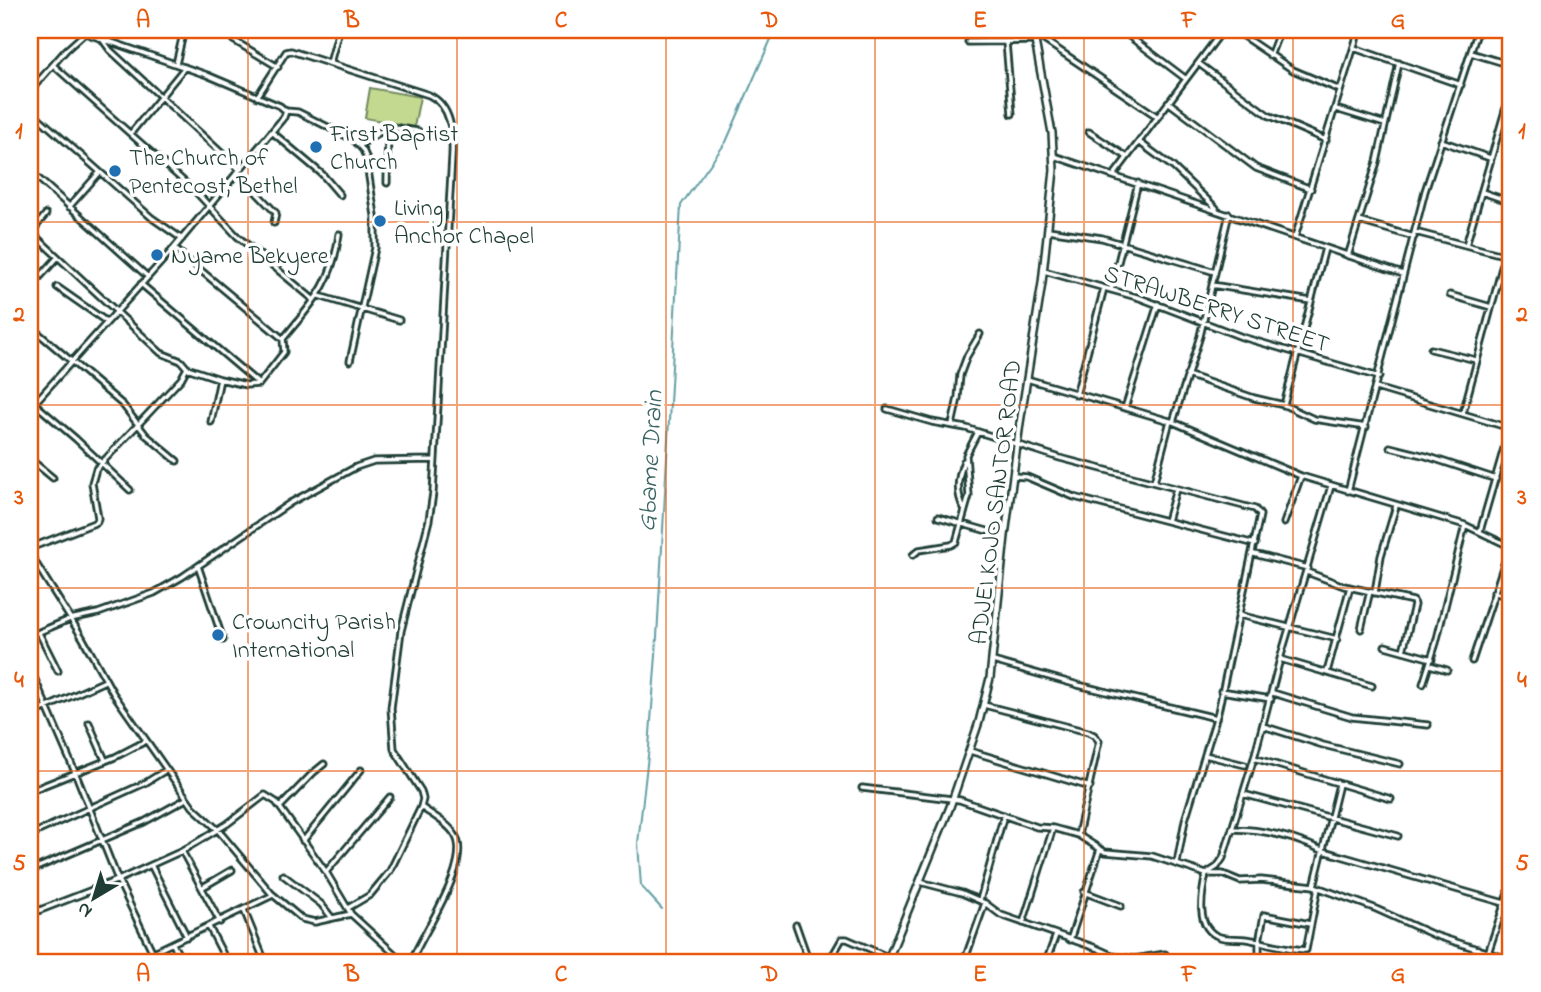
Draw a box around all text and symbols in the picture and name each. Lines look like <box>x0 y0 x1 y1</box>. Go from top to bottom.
text: A <box>136 5 150 38</box>
text: B <box>343 5 360 38</box>
text: C <box>555 5 568 38</box>
text: D <box>761 5 778 38</box>
text: E <box>973 5 987 38</box>
text: F <box>1181 5 1197 38</box>
text: G <box>1391 5 1405 38</box>
text: 1 <box>15 116 23 149</box>
text: 1 <box>1518 116 1526 149</box>
place label: First Baptist Church <box>329 118 458 181</box>
marker: First Baptist Church <box>308 139 324 155</box>
place label: The Church of Pentecost, Bethel <box>129 142 298 205</box>
marker: The Church of Pentecost, Bethel <box>107 163 123 179</box>
place label: Living Anchor Chapel <box>394 192 534 255</box>
marker: Living Anchor Chapel <box>372 213 388 229</box>
place label: Nyame Bekyere <box>171 240 329 276</box>
marker: Nyame Bekyere <box>149 247 165 263</box>
street label: STRAWBERRY STREET <box>1099 257 1334 363</box>
text: 2 <box>12 299 25 332</box>
text: 2 <box>1515 299 1528 332</box>
street label: ADJEI KOJO SANTOR ROAD <box>963 358 1032 647</box>
water label: Gbame Drain <box>629 389 675 533</box>
text: 3 <box>13 482 24 515</box>
text: 3 <box>1516 482 1527 515</box>
place label: Crowncity Parish International <box>232 606 396 669</box>
marker: Crowncity Parish International <box>210 627 226 643</box>
text: 4 <box>14 665 24 698</box>
text: 4 <box>1517 665 1527 698</box>
text: 5 <box>12 848 26 881</box>
text: 5 <box>1515 848 1529 881</box>
north arrow <box>60 862 130 932</box>
text: N <box>72 895 98 924</box>
text: A <box>136 959 150 992</box>
text: B <box>343 959 360 992</box>
text: C <box>555 959 568 992</box>
text: D <box>761 959 778 992</box>
text: E <box>973 959 987 992</box>
text: F <box>1181 959 1197 992</box>
text: G <box>1391 959 1405 992</box>

